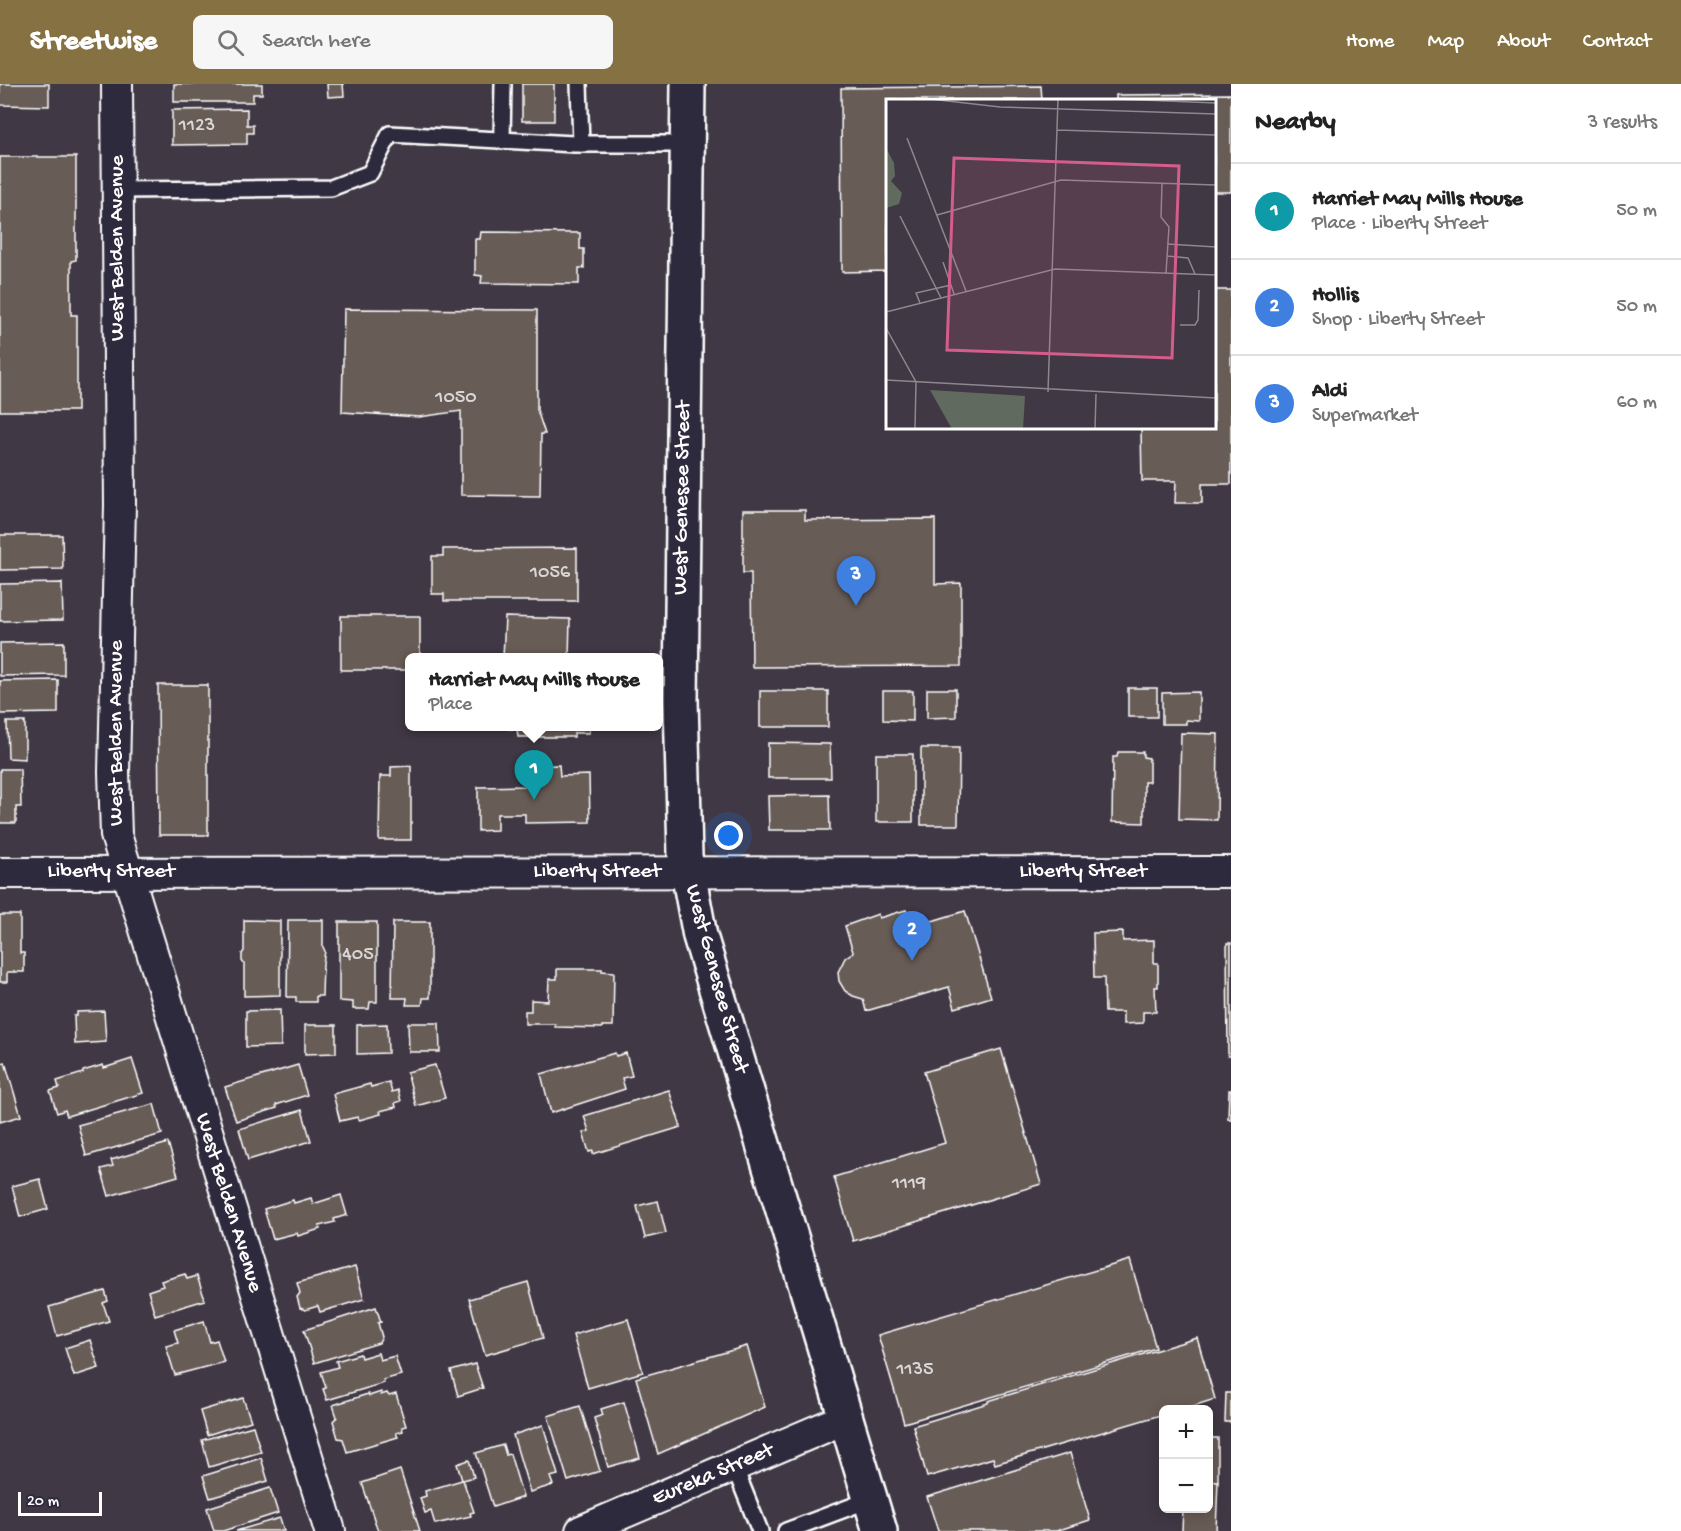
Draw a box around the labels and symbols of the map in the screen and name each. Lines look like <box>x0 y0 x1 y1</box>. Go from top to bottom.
inset map <box>886 99 1216 429</box>
house number: 1123 <box>178 115 215 138</box>
street label: West Belden Avenue <box>105 154 131 341</box>
house number: 1050 <box>434 387 477 410</box>
street label: West Genesee Street <box>668 399 698 595</box>
pin: 3 <box>836 556 876 606</box>
house number: 1056 <box>529 562 571 585</box>
street label: West Belden Avenue <box>104 639 130 826</box>
pin: 1 <box>514 750 554 800</box>
your location <box>714 821 743 850</box>
street label: Liberty Street <box>47 859 177 885</box>
street label: Liberty Street <box>533 859 663 885</box>
street label: Liberty Street <box>1019 859 1149 885</box>
street label: West Genesee Street <box>678 882 754 1078</box>
pin: 2 <box>892 912 932 961</box>
house number: 405 <box>342 944 374 967</box>
street label: West Belden Avenue <box>188 1110 268 1296</box>
house number: 1119 <box>891 1173 926 1196</box>
house number: 1135 <box>895 1359 934 1382</box>
street label: Eureka Street <box>649 1437 779 1512</box>
scale bar <box>18 1489 102 1516</box>

